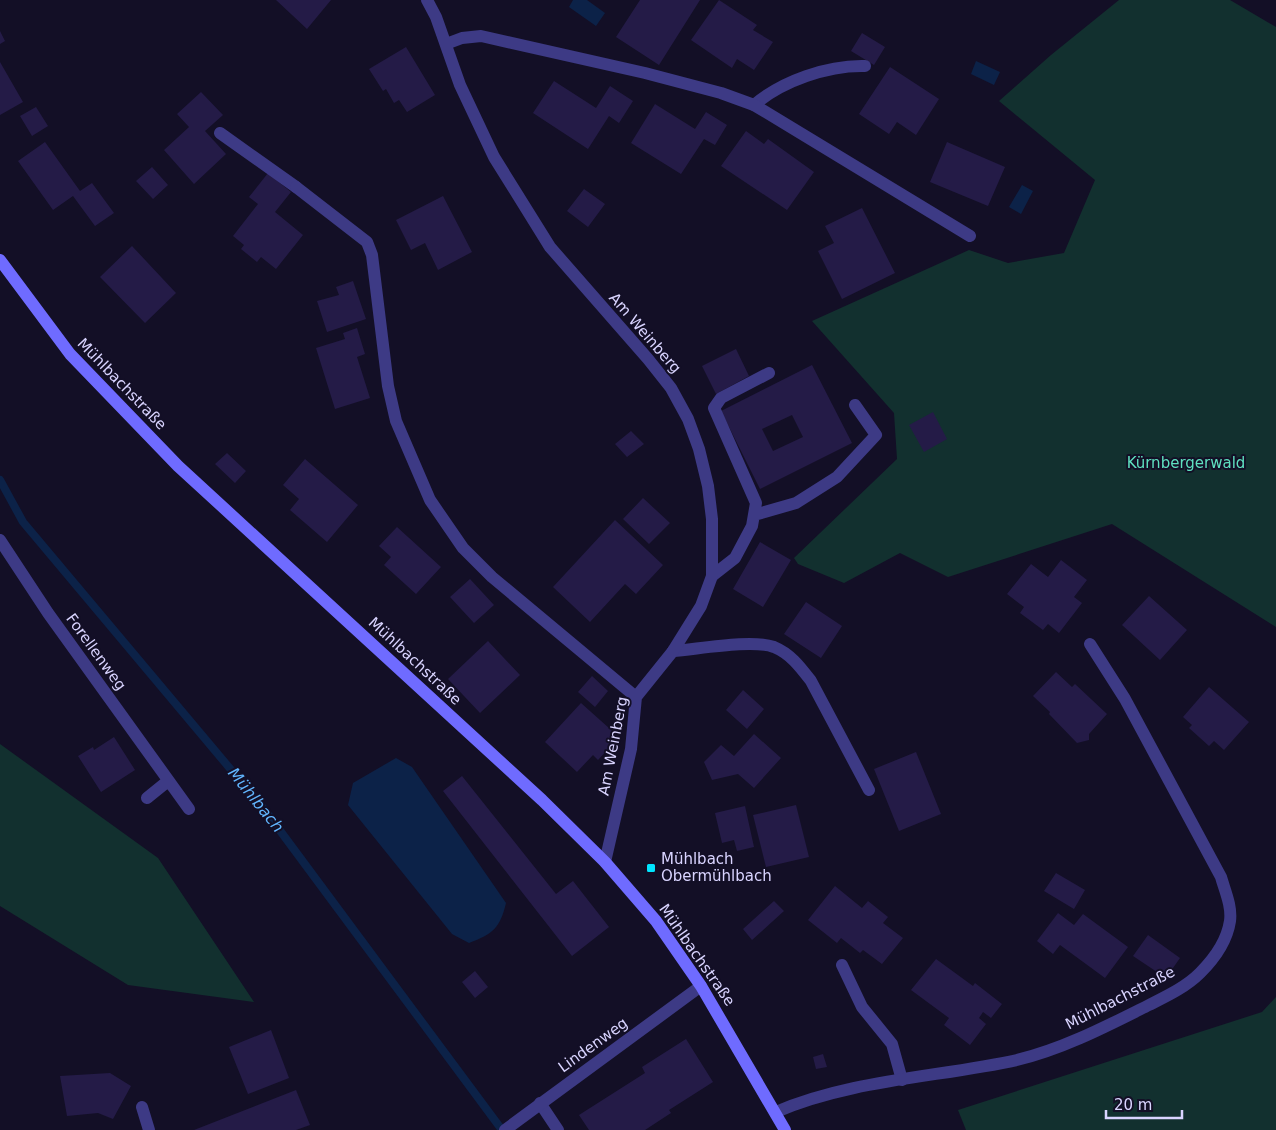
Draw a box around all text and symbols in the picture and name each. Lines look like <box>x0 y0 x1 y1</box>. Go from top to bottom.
street label: Am Weinberg <box>605 289 685 377</box>
street label: Mühlbachstraße <box>74 334 170 434</box>
park label: Kürnbergerwald <box>1127 454 1245 472</box>
street label: Forellenweg <box>62 610 130 694</box>
street label: Mühlbachstraße <box>365 613 465 709</box>
street label: Am Weinberg <box>595 695 631 797</box>
water label: Mühlbach <box>224 764 288 836</box>
place label: Mühlbach Obermühlbach <box>661 850 772 885</box>
marker: Mühlbach Obermühlbach <box>645 862 657 874</box>
street label: Mühlbachstraße <box>655 901 739 1009</box>
street label: Mühlbachstraße <box>1062 963 1178 1033</box>
street label: Lindenweg <box>555 1014 631 1076</box>
scale bar <box>1106 1088 1182 1120</box>
text: 20 m <box>1114 1096 1152 1114</box>

